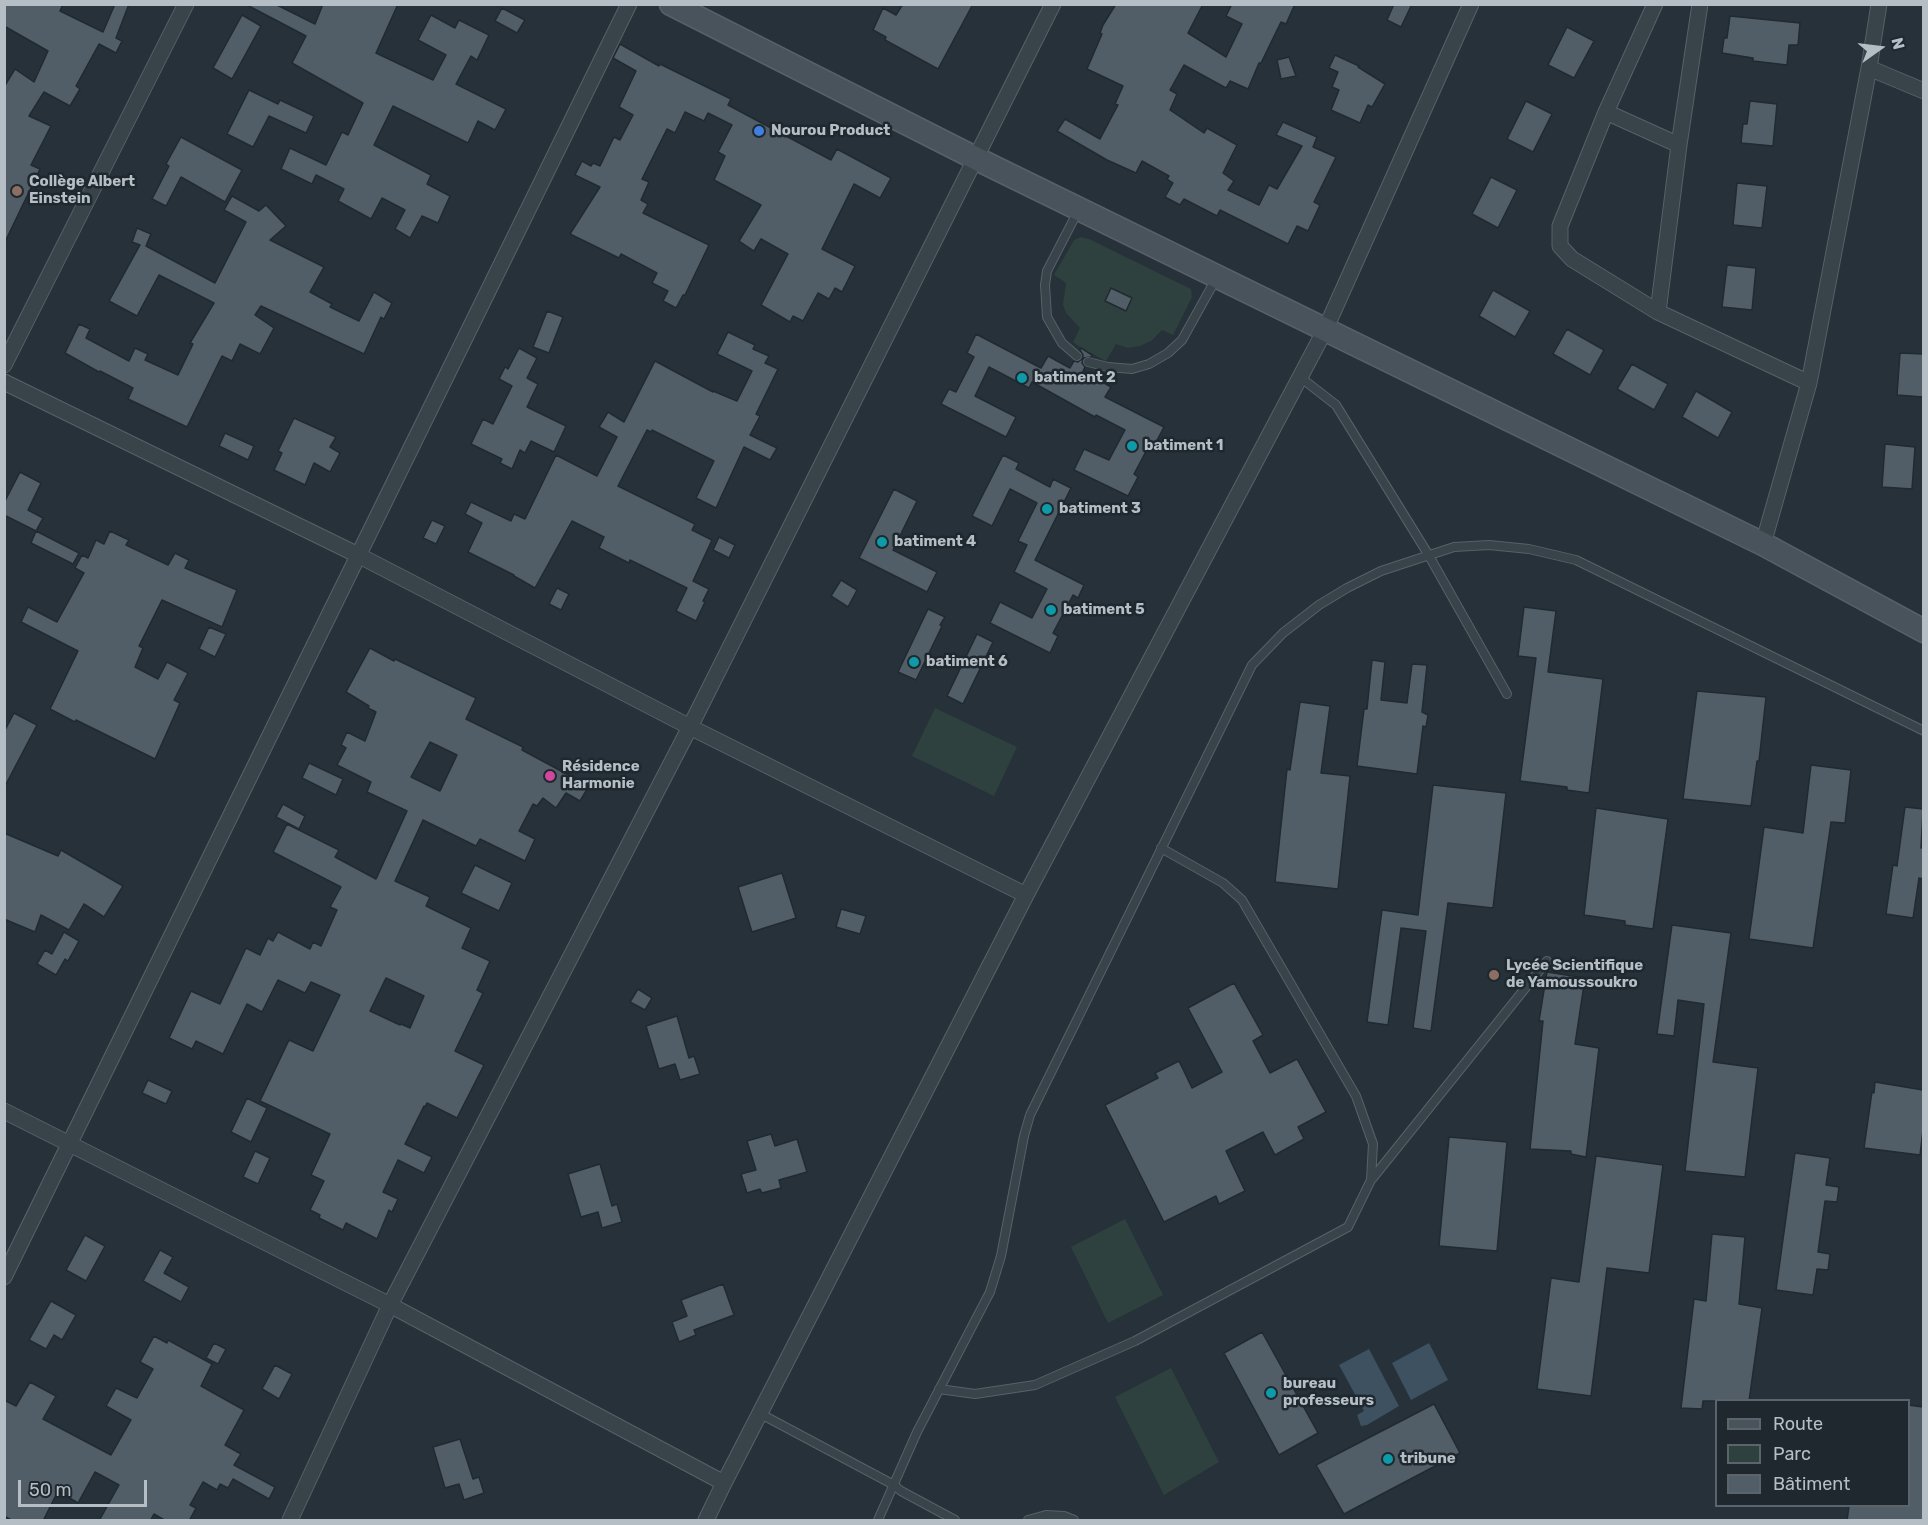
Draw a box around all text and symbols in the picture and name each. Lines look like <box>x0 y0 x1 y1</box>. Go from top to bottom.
north arrow <box>1850 18 1910 78</box>
text: N <box>1887 36 1909 51</box>
place label: Nourou Product <box>771 122 890 140</box>
marker: Nourou Product <box>752 124 766 138</box>
place label: Collège Albert Einstein <box>29 173 135 208</box>
marker: Collège Albert Einstein <box>10 184 24 198</box>
place label: batiment 2 <box>1034 369 1116 387</box>
marker: batiment 2 <box>1015 371 1029 385</box>
place label: batiment 1 <box>1144 437 1223 455</box>
marker: batiment 1 <box>1125 439 1139 453</box>
place label: batiment 3 <box>1059 500 1141 518</box>
marker: batiment 3 <box>1040 502 1054 516</box>
place label: batiment 4 <box>894 533 976 551</box>
marker: batiment 4 <box>875 535 889 549</box>
place label: batiment 5 <box>1063 601 1145 619</box>
marker: batiment 5 <box>1044 603 1058 617</box>
place label: batiment 6 <box>926 653 1008 671</box>
marker: batiment 6 <box>907 655 921 669</box>
place label: Résidence Harmonie <box>562 758 640 793</box>
marker: Résidence Harmonie <box>543 769 557 783</box>
place label: Lycée Scientifique de Yamoussoukro <box>1506 957 1643 992</box>
marker: Lycée Scientifique de Yamoussoukro <box>1487 968 1501 982</box>
place label: bureau professeurs <box>1283 1375 1374 1410</box>
marker: bureau professeurs <box>1264 1386 1278 1400</box>
legend <box>1715 1399 1910 1507</box>
text: Route <box>1773 1413 1823 1435</box>
text: Parc <box>1773 1443 1811 1465</box>
place label: tribune <box>1400 1450 1456 1468</box>
marker: tribune <box>1381 1452 1395 1466</box>
scale bar <box>21 1468 150 1506</box>
text: Bâtiment <box>1773 1473 1850 1495</box>
text: 50 m <box>29 1479 72 1501</box>

